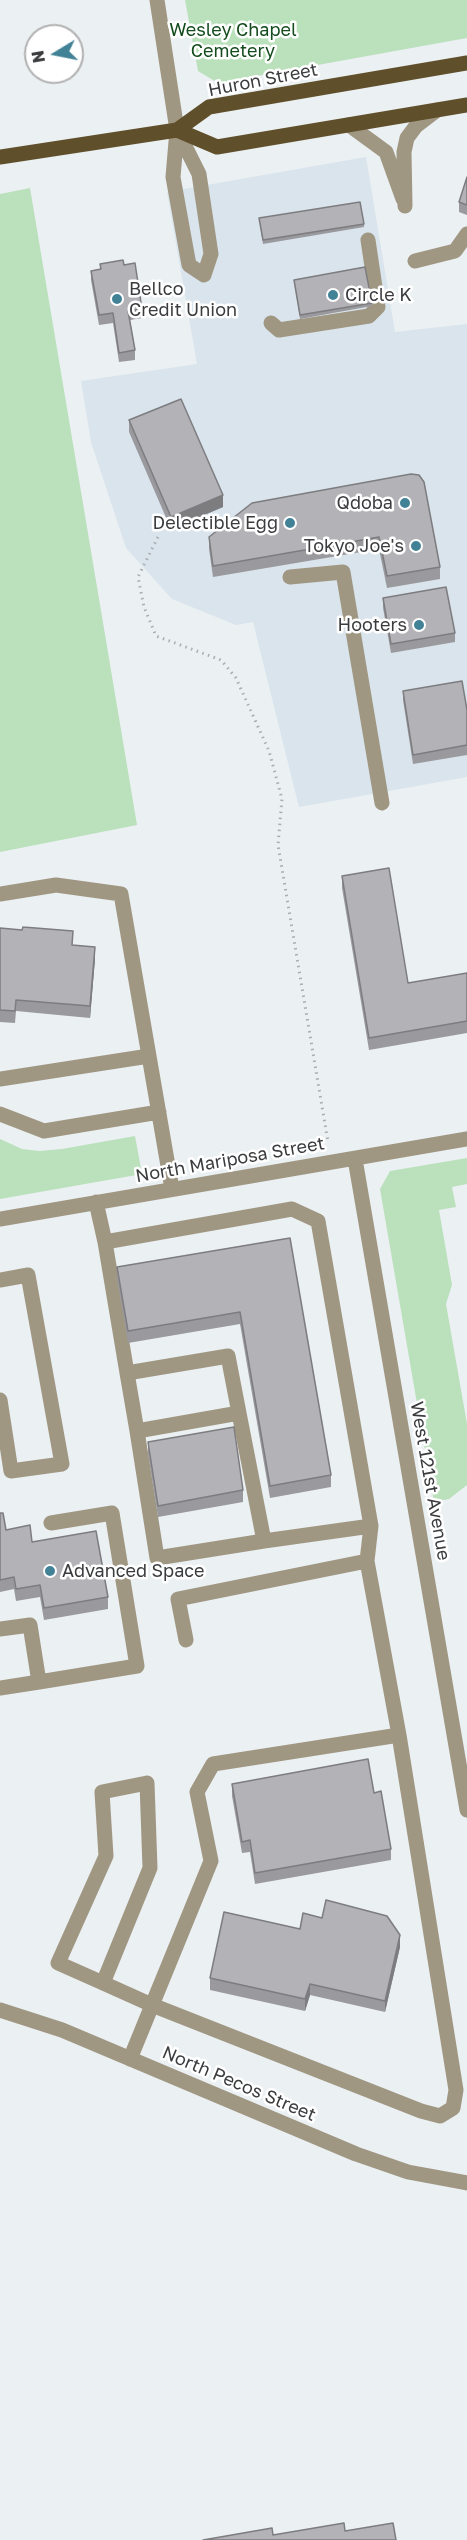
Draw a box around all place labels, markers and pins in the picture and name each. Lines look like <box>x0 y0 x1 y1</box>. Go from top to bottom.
place label: Bellco Credit Union <box>129 278 237 320</box>
place label: Circle K <box>345 284 412 306</box>
marker: Circle K <box>326 288 340 302</box>
marker: Bellco Credit Union <box>110 292 124 306</box>
place label: Qdoba <box>337 492 393 514</box>
marker: Qdoba <box>398 496 412 510</box>
place label: Delectible Egg <box>153 512 278 534</box>
marker: Delectible Egg <box>283 516 297 530</box>
place label: Tokyo Joe's <box>304 535 404 557</box>
marker: Tokyo Joe's <box>409 539 423 553</box>
place label: Hooters <box>338 614 407 636</box>
marker: Hooters <box>412 618 426 632</box>
place label: Advanced Space <box>62 1560 205 1582</box>
marker: Advanced Space <box>43 1564 57 1578</box>

